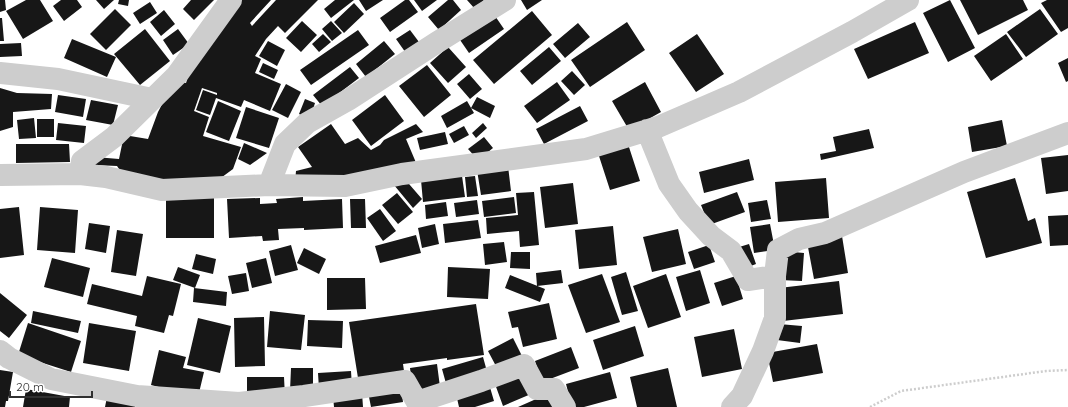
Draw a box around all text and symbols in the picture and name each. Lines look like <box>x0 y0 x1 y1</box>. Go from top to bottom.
scale bar <box>10 373 92 399</box>
text: 20 m <box>16 379 44 394</box>

